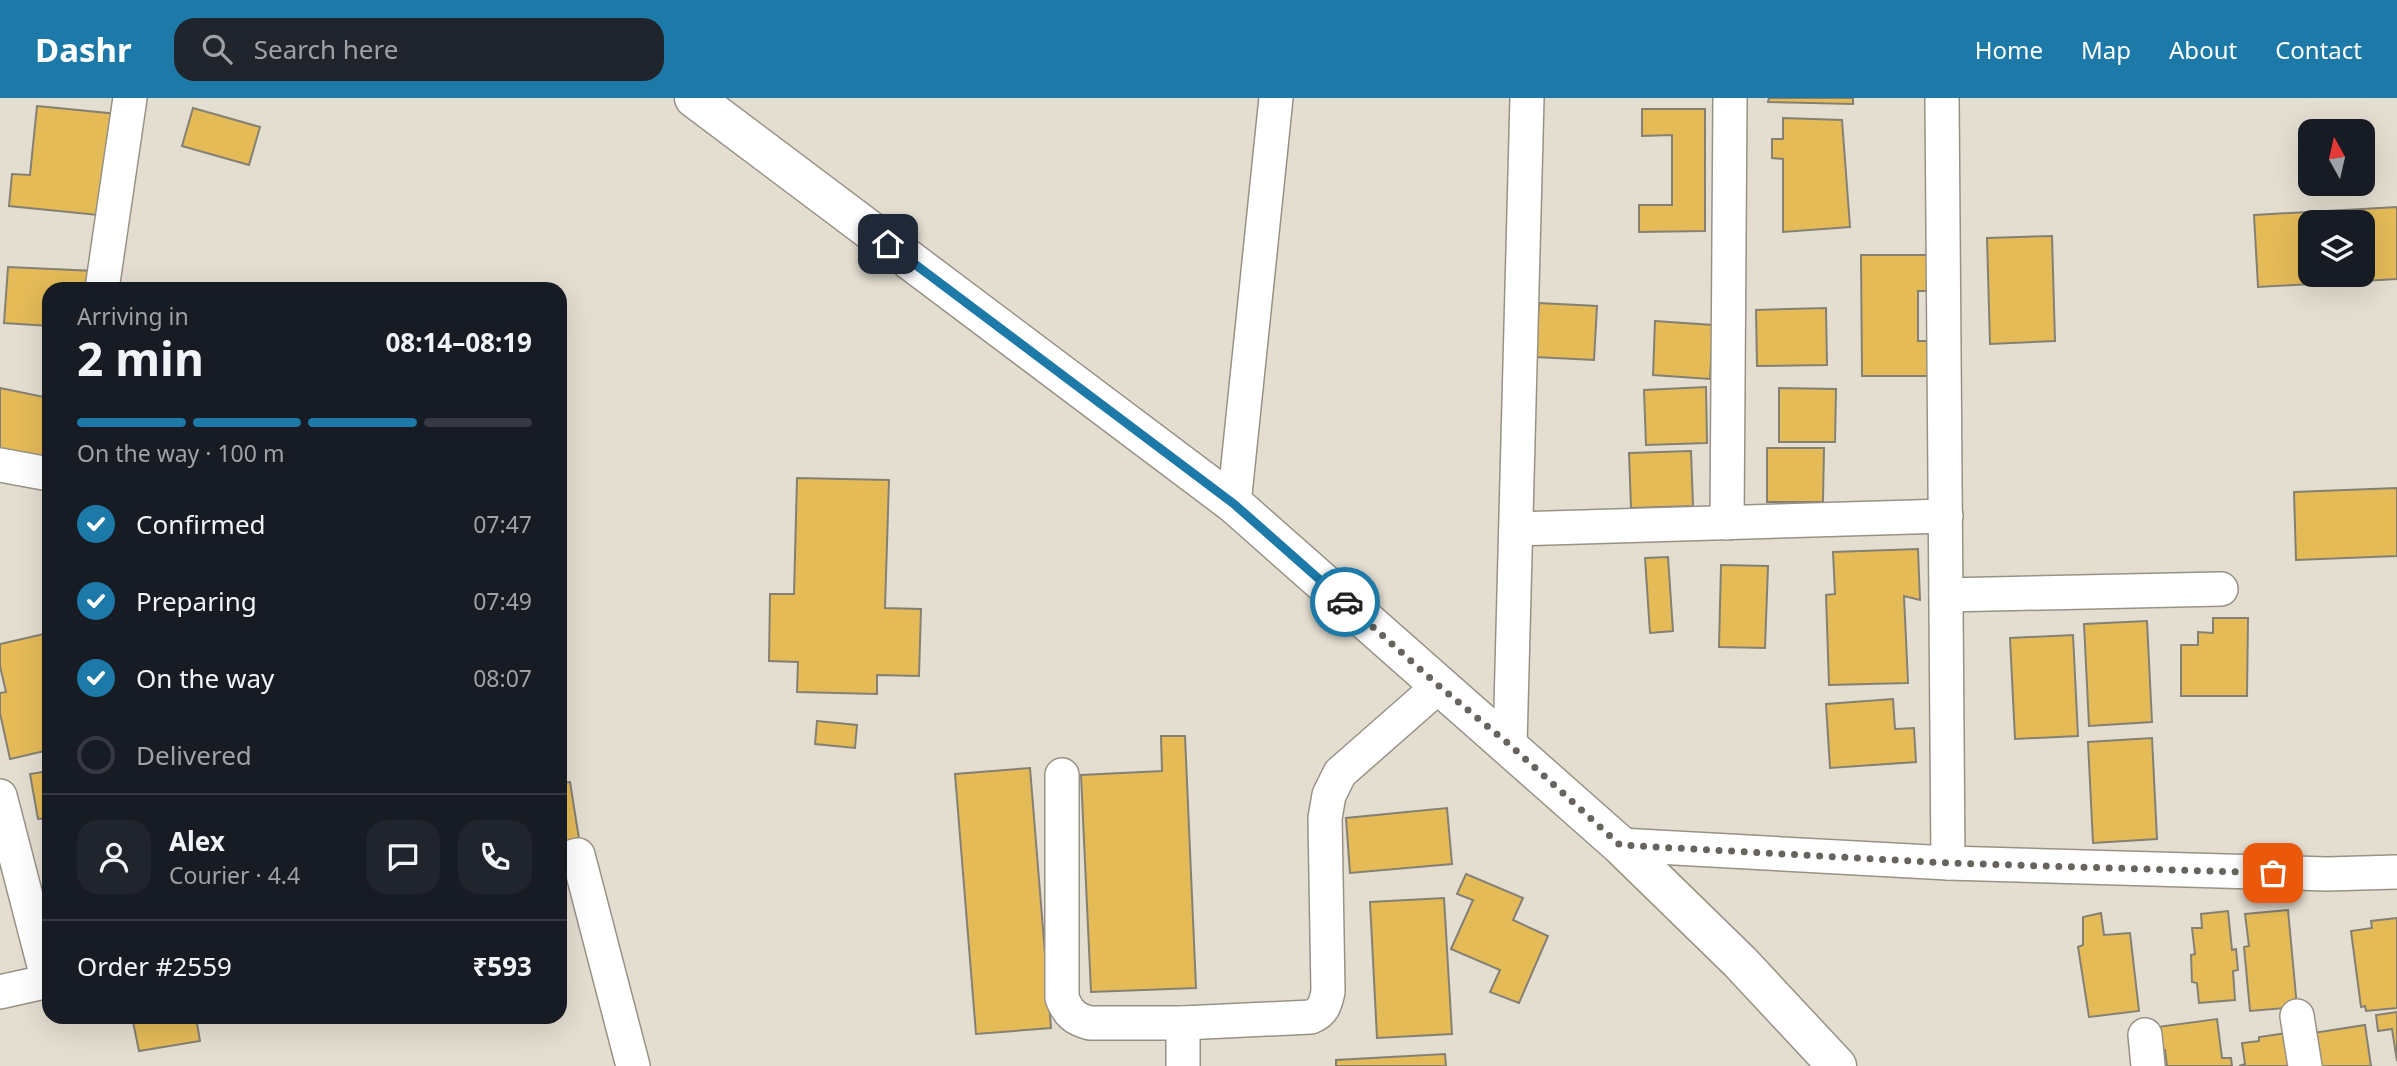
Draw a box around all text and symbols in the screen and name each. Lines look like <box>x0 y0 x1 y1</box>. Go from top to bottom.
search box <box>174 18 664 81</box>
text: Dashr <box>35 27 132 72</box>
icon: search <box>198 30 236 68</box>
text: Search here <box>254 31 398 67</box>
text: Home <box>1975 33 2043 66</box>
text: Map <box>2081 33 2131 66</box>
text: About <box>2169 33 2237 66</box>
text: Contact <box>2275 33 2362 66</box>
north arrow <box>2298 119 2375 196</box>
map controls <box>2298 119 2375 287</box>
button: layers <box>2298 210 2375 287</box>
pin <box>858 214 918 274</box>
icon: home <box>869 225 907 263</box>
text: Arriving in <box>77 300 189 332</box>
text: 08:14–08:19 <box>385 324 532 360</box>
text: 2 min <box>77 327 204 389</box>
text: On the way · 100 m <box>77 437 284 469</box>
icon: check <box>77 505 115 543</box>
text: Confirmed <box>136 506 266 542</box>
text: 07:47 <box>473 508 532 540</box>
courier <box>1310 567 1380 637</box>
icon: check <box>77 582 115 620</box>
text: Preparing <box>136 583 257 619</box>
icon: car <box>1326 583 1364 621</box>
text: 07:49 <box>473 585 532 617</box>
icon: check <box>77 659 115 697</box>
text: On the way <box>136 660 274 696</box>
text: 08:07 <box>473 662 532 694</box>
text: Delivered <box>136 737 252 773</box>
button: person <box>77 820 151 894</box>
button: chat <box>366 820 440 894</box>
button: phone <box>458 820 532 894</box>
text: Alex <box>169 823 225 859</box>
pin <box>2243 843 2303 903</box>
icon: bag <box>2254 854 2292 892</box>
text: Courier · 4.4 <box>169 859 300 891</box>
text: Order #2559 <box>77 948 232 984</box>
text: ₹593 <box>473 948 532 984</box>

